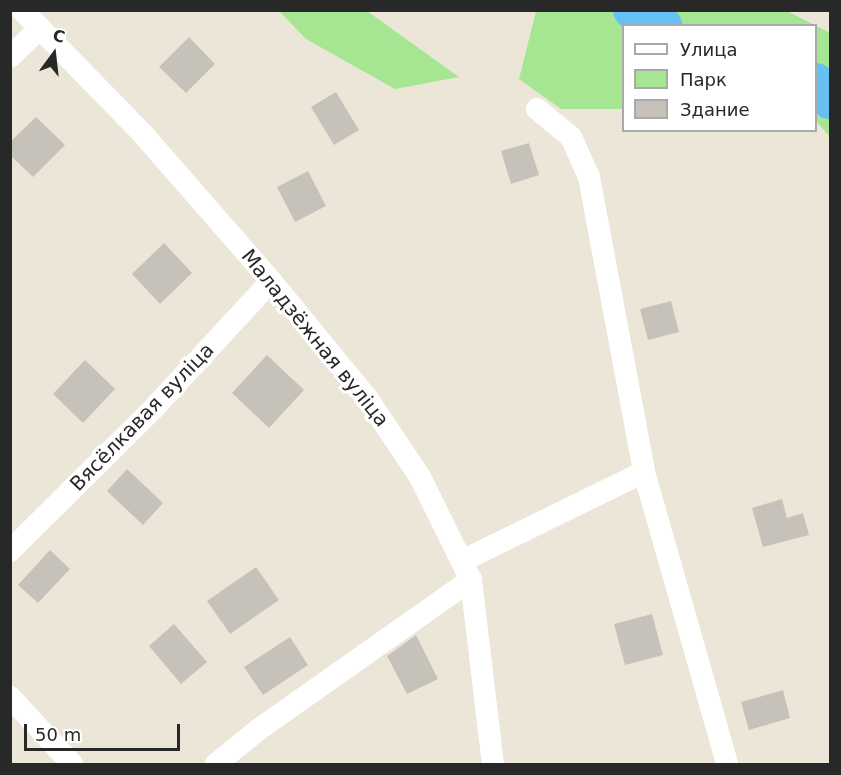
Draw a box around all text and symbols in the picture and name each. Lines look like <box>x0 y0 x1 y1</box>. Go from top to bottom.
north arrow <box>24 24 84 84</box>
legend <box>622 24 817 132</box>
text: С <box>51 25 67 47</box>
text: Улица <box>680 39 737 60</box>
text: Парк <box>680 69 727 90</box>
text: Здание <box>680 99 750 120</box>
street label: Маладзёжная вуліца <box>236 245 394 431</box>
street label: Вясёлкавая вуліца <box>65 338 219 496</box>
scale bar <box>27 712 183 750</box>
text: 50 m <box>35 724 81 745</box>

